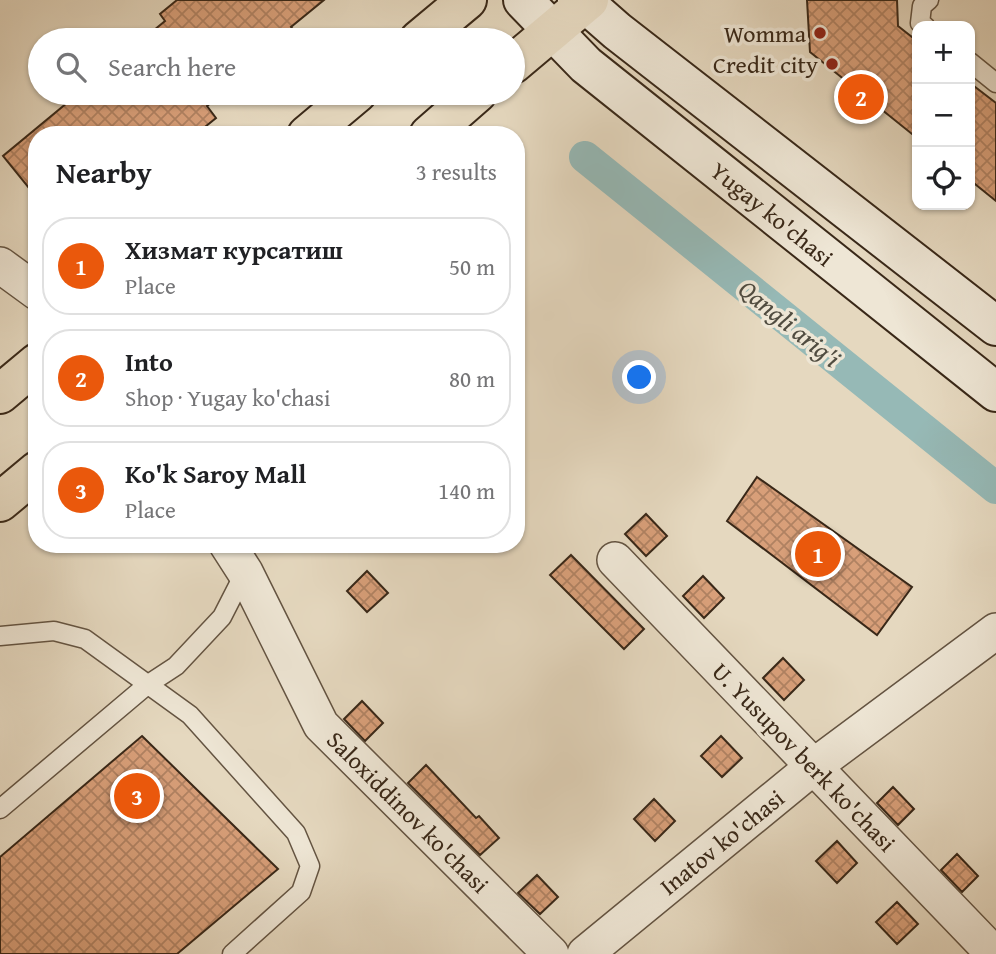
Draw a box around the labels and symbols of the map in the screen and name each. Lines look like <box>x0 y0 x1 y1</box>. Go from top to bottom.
place label: Womma <box>724 16 807 51</box>
marker: Womma <box>812 25 828 41</box>
place label: Credit city <box>713 47 818 82</box>
marker: Credit city <box>824 56 840 72</box>
pin: 2 <box>838 71 884 123</box>
street label: Yugay ko'chasi <box>703 153 841 275</box>
water label: Qangli arig'i <box>730 269 850 377</box>
your location <box>622 360 656 394</box>
pin: 1 <box>795 528 841 580</box>
street label: U. Yusupov berk ko'chasi <box>704 654 904 860</box>
street label: Saloxiddinov ko'chasi <box>319 723 497 901</box>
pin: 3 <box>114 770 160 822</box>
street label: Inatov ko'chasi <box>652 781 792 903</box>

